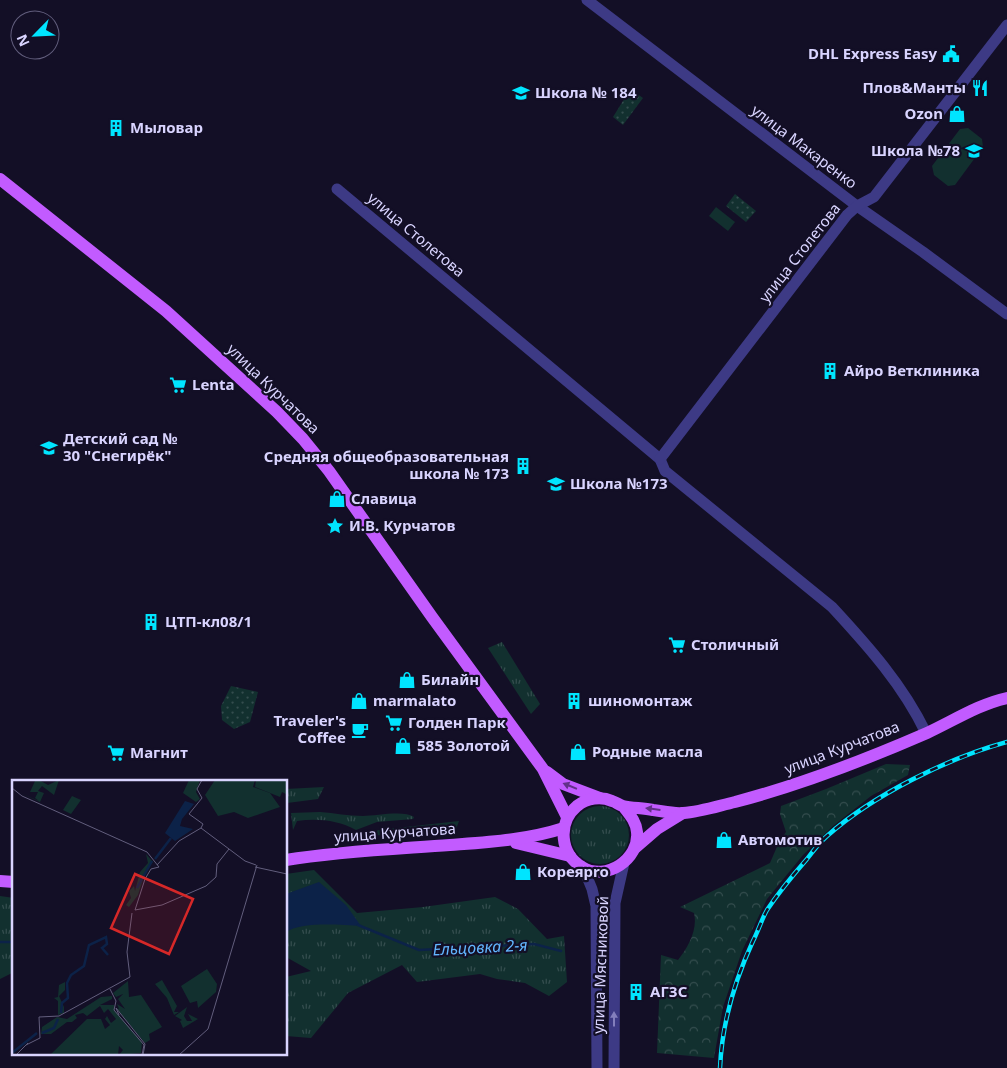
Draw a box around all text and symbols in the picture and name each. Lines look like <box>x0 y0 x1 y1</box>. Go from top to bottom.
north arrow <box>10 10 60 60</box>
text: N <box>12 31 34 50</box>
place label: DHL Express Easy <box>808 43 937 63</box>
public building icon: DHL Express Easy <box>941 44 961 64</box>
place label: Плов&Манты <box>862 77 966 97</box>
restaurant icon: Плов&Манты <box>970 78 990 98</box>
place label: Школа № 184 <box>535 82 637 102</box>
school or university icon: Школа № 184 <box>511 83 531 103</box>
street label: улица Макаренко <box>748 100 862 193</box>
place label: Ozon <box>905 103 943 123</box>
shop icon: Ozon <box>947 104 967 124</box>
place label: Мыловар <box>130 117 203 137</box>
building icon: Мыловар <box>106 118 126 138</box>
place label: Школа №78 <box>871 140 960 160</box>
school or university icon: Школа №78 <box>964 141 984 161</box>
street label: улица Столетова <box>364 188 470 281</box>
street label: улица Столетова <box>754 198 844 306</box>
street label: улица Курчатова <box>223 339 324 438</box>
place label: Айро Ветклиника <box>844 360 980 380</box>
building icon: Айро Ветклиника <box>820 361 840 381</box>
place label: Lenta <box>192 374 235 394</box>
supermarket icon: Lenta <box>168 375 188 395</box>
place label: Детский сад № 30 "Снегирёк" <box>63 428 178 465</box>
school or university icon: Детский сад № 30 "Снегирёк" <box>39 438 59 458</box>
place label: Средняя общеобразовательная школа № 173 <box>264 446 509 483</box>
building icon: Средняя общеобразовательная школа № 173 <box>513 456 533 476</box>
place label: Школа №173 <box>570 473 668 493</box>
school or university icon: Школа №173 <box>546 474 566 494</box>
place label: Славица <box>351 488 417 508</box>
shop icon: Славица <box>327 489 347 509</box>
place label: И.В. Курчатов <box>349 515 455 535</box>
place icon: И.В. Курчатов <box>325 516 345 536</box>
place label: ЦТП-кл08/1 <box>165 611 252 631</box>
building icon: ЦТП-кл08/1 <box>141 612 161 632</box>
place label: Столичный <box>691 634 779 654</box>
supermarket icon: Столичный <box>667 635 687 655</box>
place label: Билайн <box>421 669 479 689</box>
shop icon: Билайн <box>397 670 417 690</box>
place label: marmalato <box>373 690 456 710</box>
place label: шиномонтаж <box>588 690 692 710</box>
shop icon: marmalato <box>349 691 369 711</box>
building icon: шиномонтаж <box>564 691 584 711</box>
place label: Traveler's Coffee <box>273 710 346 747</box>
place label: Голден Парк <box>408 712 506 732</box>
supermarket icon: Голден Парк <box>384 713 404 733</box>
street label: улица Курчатова <box>781 716 902 778</box>
cafe icon: Traveler's Coffee <box>350 720 370 740</box>
place label: 585 Золотой <box>417 735 510 755</box>
shop icon: 585 Золотой <box>393 736 413 756</box>
place label: Родные масла <box>592 741 703 761</box>
place label: Магнит <box>130 742 188 762</box>
shop icon: Родные масла <box>568 742 588 762</box>
supermarket icon: Магнит <box>106 743 126 763</box>
inset map <box>12 780 288 1056</box>
one-way arrow <box>562 782 577 790</box>
one-way arrow <box>644 805 660 813</box>
street label: улица Курчатова <box>333 818 456 846</box>
place label: Автомотив <box>738 829 822 849</box>
shop icon: Автомотив <box>714 830 734 850</box>
place label: Кореяpro <box>537 861 609 881</box>
shop icon: Кореяpro <box>513 862 533 882</box>
street label: улица Мясниковой <box>588 896 612 1034</box>
water label: Ельцовка 2-я <box>432 934 528 960</box>
place label: АГЗС <box>650 981 688 1001</box>
building icon: АГЗС <box>626 982 646 1002</box>
one-way arrow <box>610 1011 618 1027</box>

